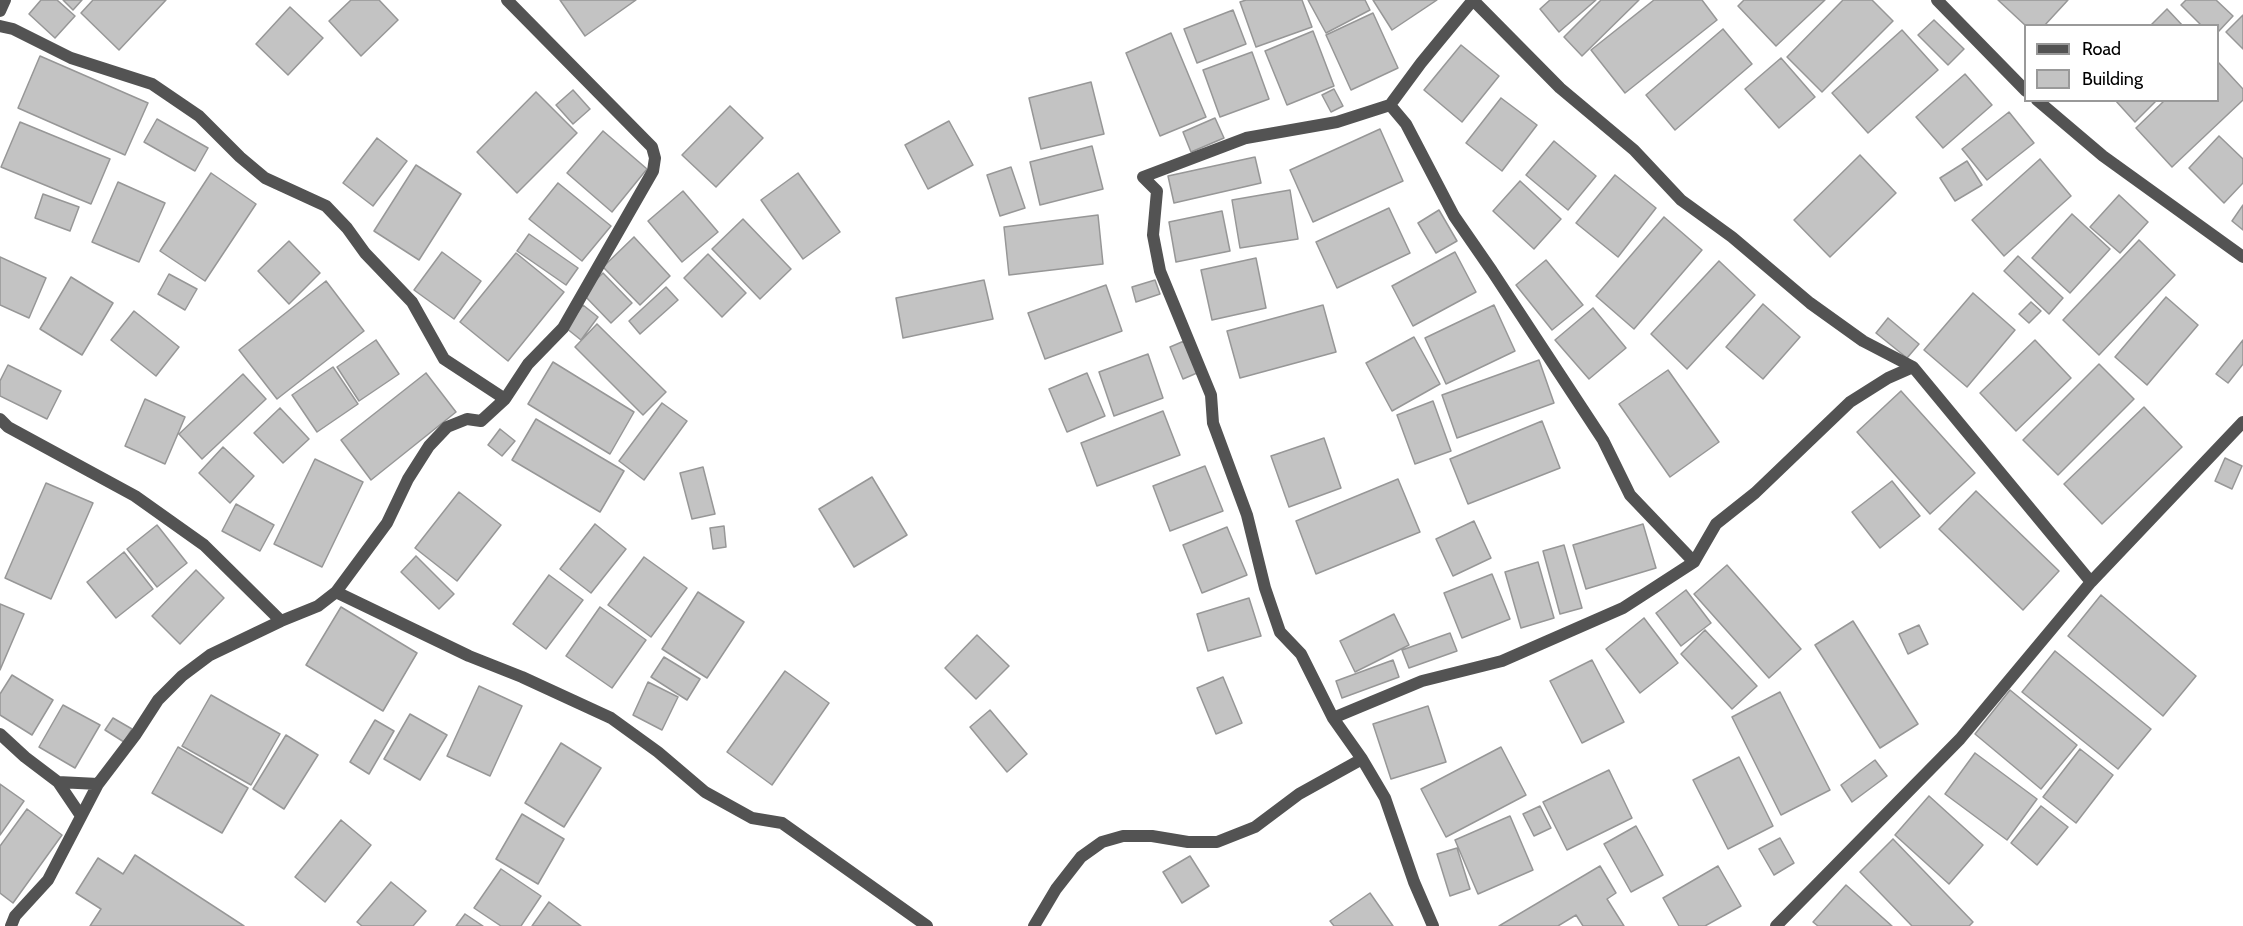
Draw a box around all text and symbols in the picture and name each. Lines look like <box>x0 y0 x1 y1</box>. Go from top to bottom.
legend <box>2024 24 2219 102</box>
text: Road <box>2082 38 2121 60</box>
text: Building <box>2082 68 2143 90</box>

